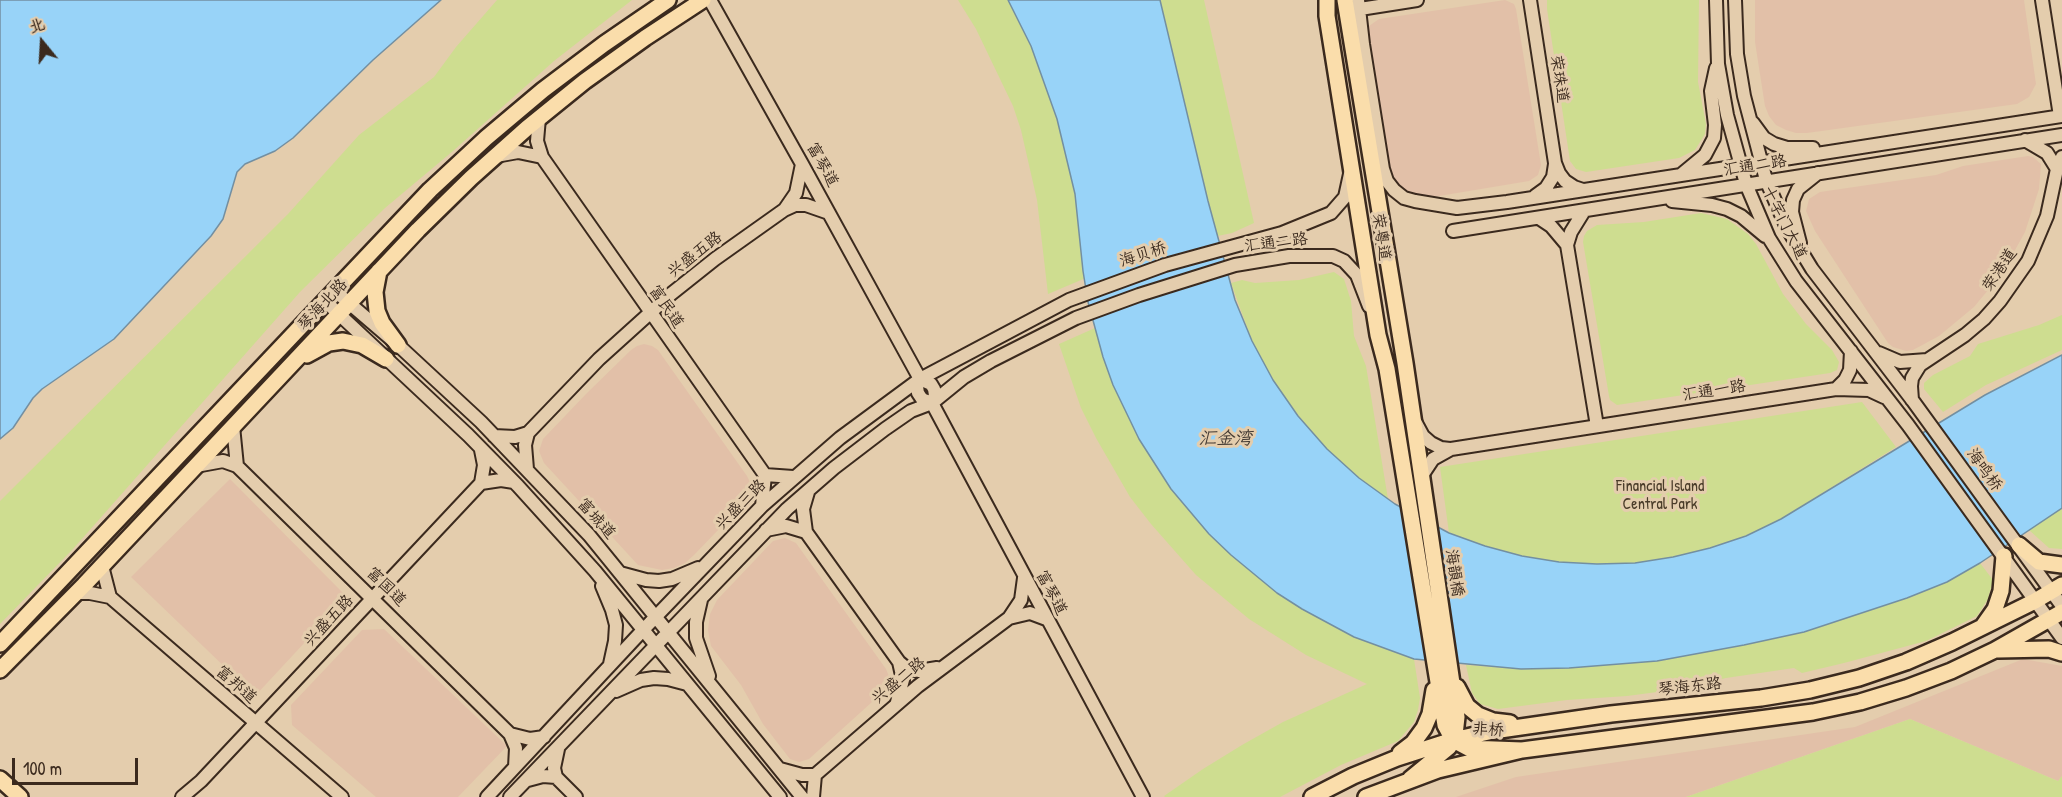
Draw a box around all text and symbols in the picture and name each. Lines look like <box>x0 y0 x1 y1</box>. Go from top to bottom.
north arrow <box>12 12 72 72</box>
text: 北 <box>25 12 47 38</box>
street label: 荣珠道 <box>1546 54 1572 104</box>
street label: 富琴道 <box>802 139 842 191</box>
street label: 汇通二路 <box>1722 152 1788 180</box>
street label: 十字门大道 <box>1757 183 1811 263</box>
street label: 荣粤道 <box>1368 212 1394 262</box>
street label: 兴盛五路 <box>664 228 726 282</box>
street label: 汇通二路 <box>1243 230 1309 256</box>
street label: 海贝桥 <box>1117 238 1169 272</box>
street label: 荣港道 <box>1979 245 2021 295</box>
street label: 琴海北路 <box>294 275 352 335</box>
street label: 富民道 <box>644 282 688 332</box>
street label: 汇通一路 <box>1681 377 1747 405</box>
water label: 汇金湾 <box>1198 428 1252 450</box>
street label: 海鸣桥 <box>1962 445 2006 495</box>
street label: 兴盛三路 <box>712 476 770 534</box>
park label: Financial Island Central Park <box>1616 477 1704 515</box>
street label: 富城道 <box>573 495 619 543</box>
street label: 海韻橋 <box>1441 548 1467 598</box>
street label: 富国道 <box>362 563 410 611</box>
street label: 富琴道 <box>1031 567 1071 619</box>
street label: 兴盛五路 <box>300 591 358 651</box>
street label: 兴盛二路 <box>868 653 930 709</box>
street label: 富邦道 <box>212 662 260 708</box>
street label: 琴海东路 <box>1657 674 1723 700</box>
street label: 非桥 <box>1471 719 1505 741</box>
scale bar <box>15 746 141 784</box>
text: 100 m <box>23 756 62 781</box>

